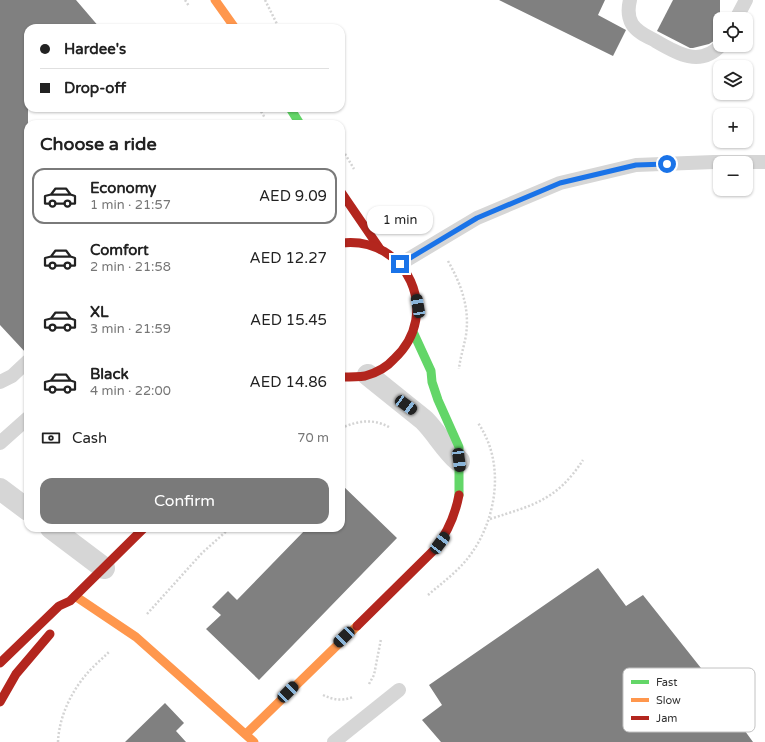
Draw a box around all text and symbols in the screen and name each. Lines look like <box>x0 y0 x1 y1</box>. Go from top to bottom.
map controls <box>713 12 753 196</box>
button: locate <box>713 12 753 52</box>
text: Hardee's <box>64 40 126 58</box>
button: layers <box>713 60 753 100</box>
text: Drop-off <box>64 79 126 97</box>
button: + <box>713 108 753 148</box>
text: Choose a ride <box>40 133 157 155</box>
route start <box>658 155 676 173</box>
button: − <box>713 156 753 196</box>
icon: car <box>42 178 78 214</box>
text: Economy <box>90 179 156 197</box>
text: AED 9.09 <box>259 187 327 205</box>
text: 1 min · 21:57 <box>90 197 171 213</box>
callout: 1 min <box>367 206 433 234</box>
text: 1 min <box>383 212 417 228</box>
icon: car <box>42 240 78 276</box>
text: Comfort <box>90 241 149 259</box>
text: AED 12.27 <box>249 249 327 267</box>
route end <box>391 255 409 273</box>
text: 2 min · 21:58 <box>90 259 171 275</box>
car <box>410 293 426 319</box>
icon: car <box>42 302 78 338</box>
text: XL <box>90 303 109 321</box>
text: AED 15.45 <box>250 311 327 329</box>
text: 3 min · 21:59 <box>90 321 171 337</box>
icon: car <box>42 364 78 400</box>
text: Black <box>90 365 129 383</box>
text: AED 14.86 <box>250 373 327 391</box>
text: 4 min · 22:00 <box>90 383 171 399</box>
car <box>393 393 419 417</box>
icon: cash <box>40 427 62 449</box>
text: Cash <box>72 429 107 447</box>
text: 70 m <box>297 430 329 446</box>
car <box>452 447 466 473</box>
button: Confirm <box>40 478 329 524</box>
car <box>428 530 452 556</box>
car <box>331 624 357 650</box>
legend <box>623 668 755 732</box>
text: Fast <box>656 676 677 689</box>
car <box>275 679 301 705</box>
text: Slow <box>656 694 681 707</box>
text: Jam <box>656 712 677 725</box>

